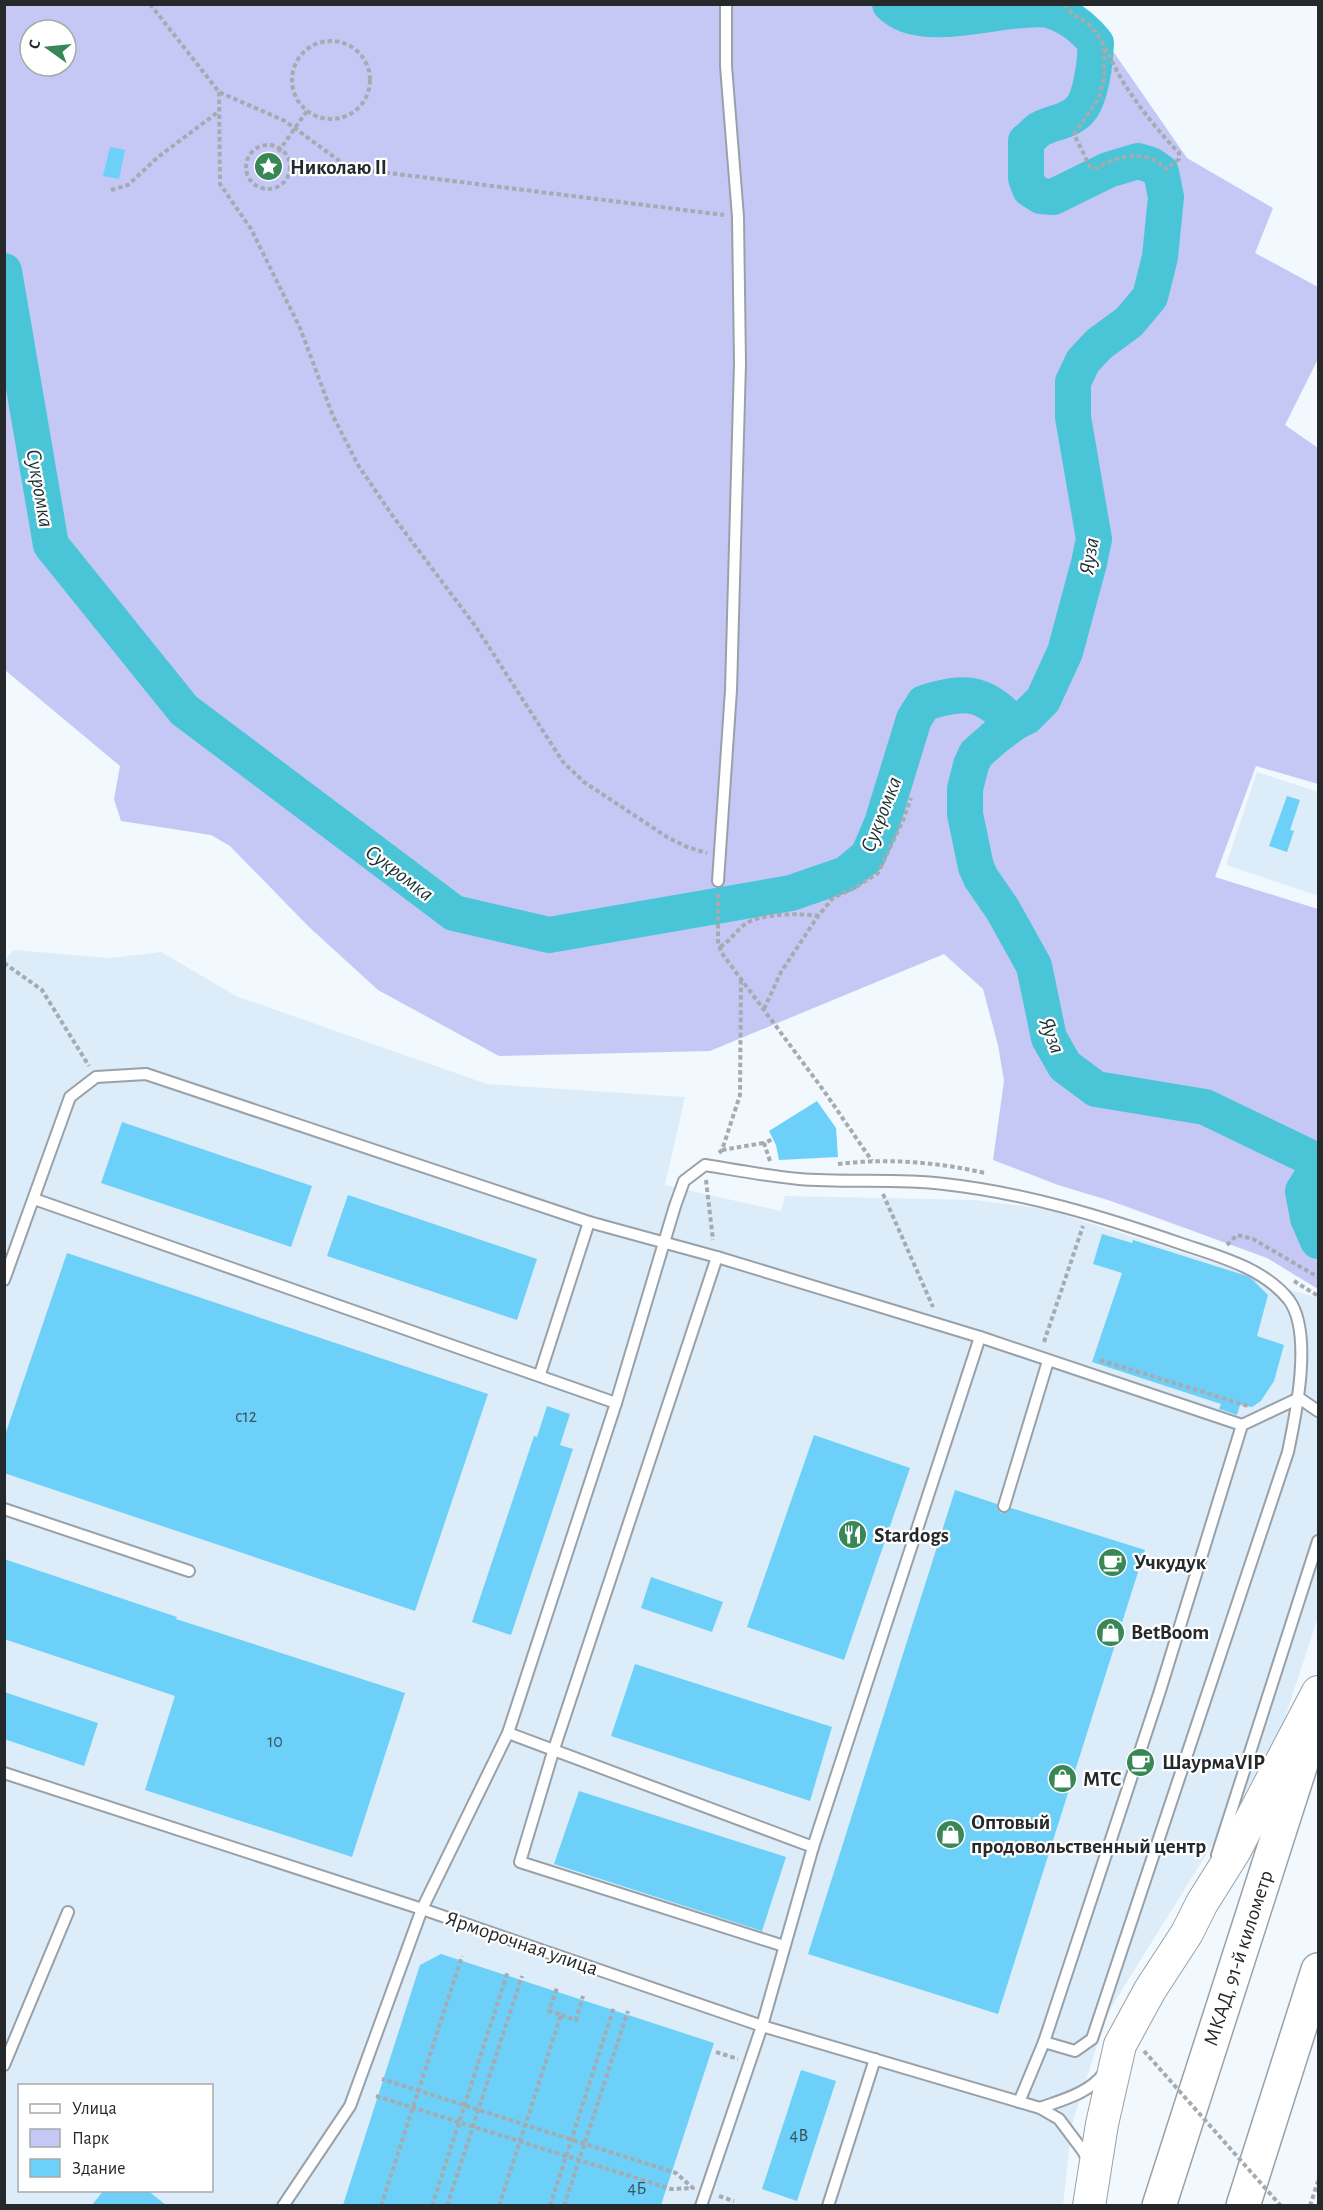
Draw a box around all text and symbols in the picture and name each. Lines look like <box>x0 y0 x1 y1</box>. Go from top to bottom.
north arrow <box>18 18 78 78</box>
text: С <box>26 38 43 51</box>
place icon: Николаю II <box>253 151 285 183</box>
place label: Николаю II <box>290 157 387 178</box>
water label: Сукромка <box>21 447 58 529</box>
water label: Яуза <box>1075 536 1103 576</box>
water label: Сукромка <box>857 774 906 855</box>
water label: Сукромка <box>361 840 438 906</box>
water label: Яуза <box>1035 1014 1069 1057</box>
house number: с12 <box>235 1408 257 1426</box>
restaurant icon: Stardogs <box>837 1519 869 1551</box>
place label: Stardogs <box>874 1525 949 1546</box>
cafe icon: Учкудук <box>1097 1546 1129 1578</box>
place label: Учкудук <box>1134 1552 1207 1573</box>
shop icon: BetBoom <box>1094 1616 1126 1648</box>
place label: BetBoom <box>1131 1622 1209 1643</box>
house number: 10 <box>267 1733 283 1751</box>
cafe icon: ШаурмаVIP <box>1125 1746 1157 1778</box>
place label: ШаурмаVIP <box>1162 1752 1265 1773</box>
shop icon: МТС <box>1046 1763 1078 1795</box>
place label: МТС <box>1083 1769 1122 1790</box>
place label: Оптовый продовольственный центр <box>971 1812 1206 1857</box>
shop icon: Оптовый продовольственный центр <box>934 1818 966 1850</box>
street label: МКАД, 91-й километр <box>1200 1868 1277 2048</box>
street label: Ярморочная улица <box>443 1908 601 1980</box>
legend <box>18 2084 213 2192</box>
text: Улица <box>72 2100 117 2118</box>
house number: 4В <box>790 2127 808 2145</box>
text: Парк <box>72 2130 110 2148</box>
text: Здание <box>72 2160 126 2178</box>
house number: 4Б <box>628 2180 646 2198</box>

